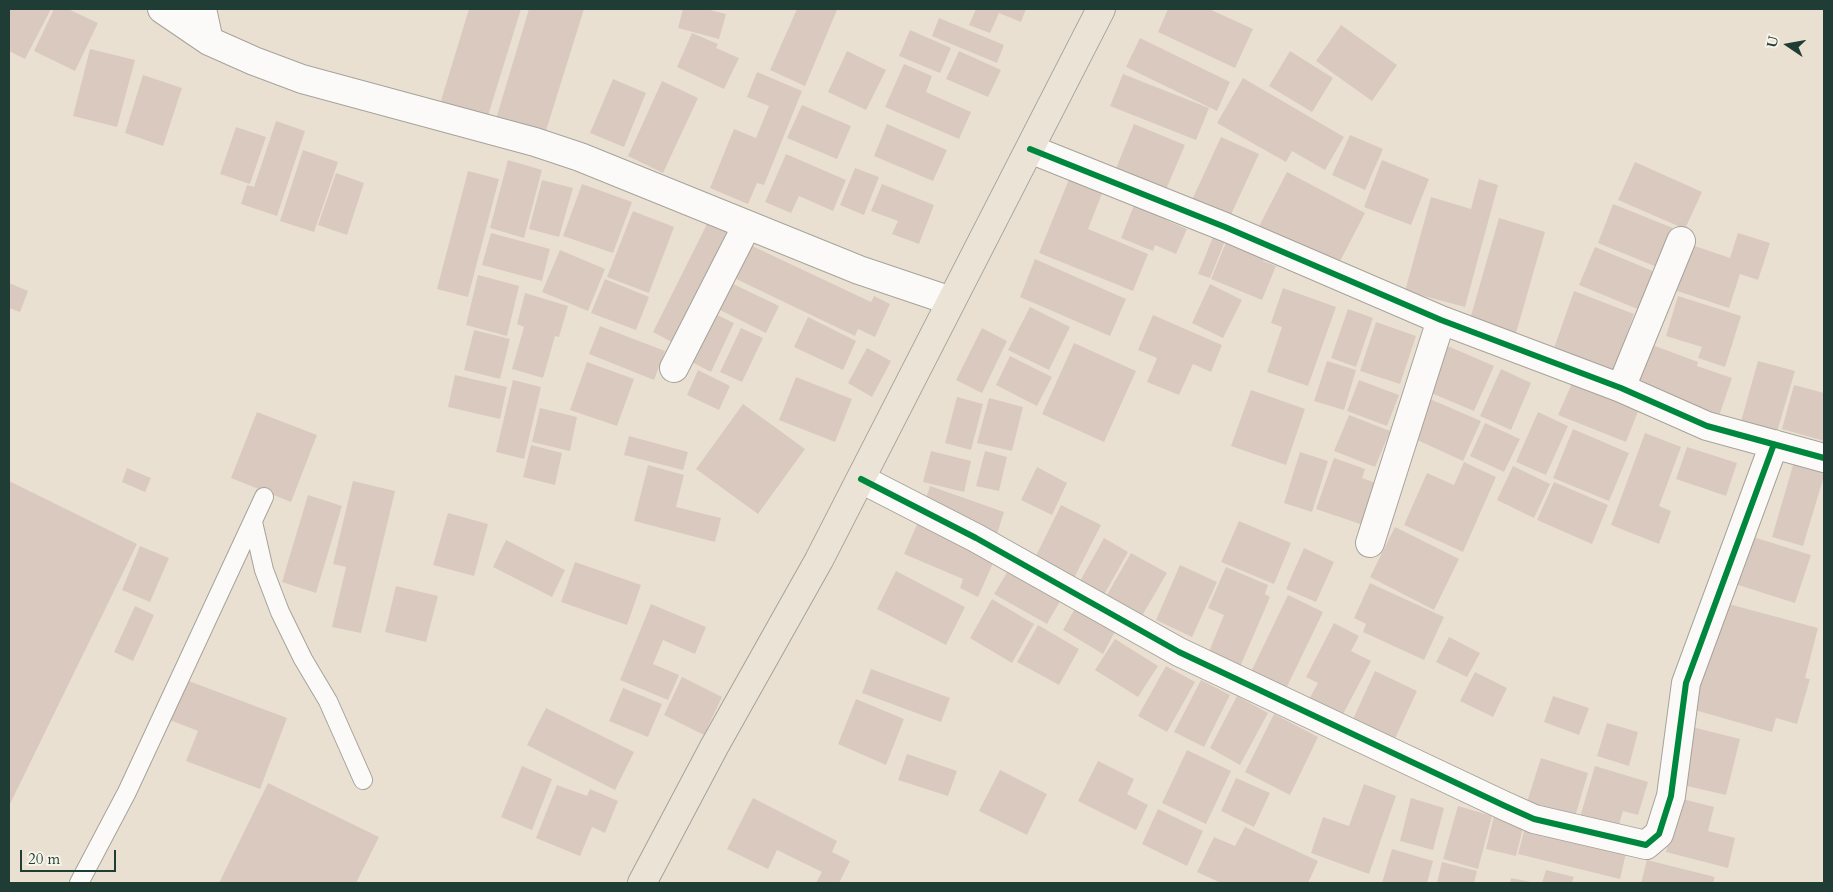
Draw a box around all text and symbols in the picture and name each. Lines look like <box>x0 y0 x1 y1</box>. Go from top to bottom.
north arrow <box>1763 20 1813 70</box>
text: U <box>1762 34 1783 49</box>
scale bar <box>22 840 119 872</box>
text: 20 m <box>28 849 60 869</box>

